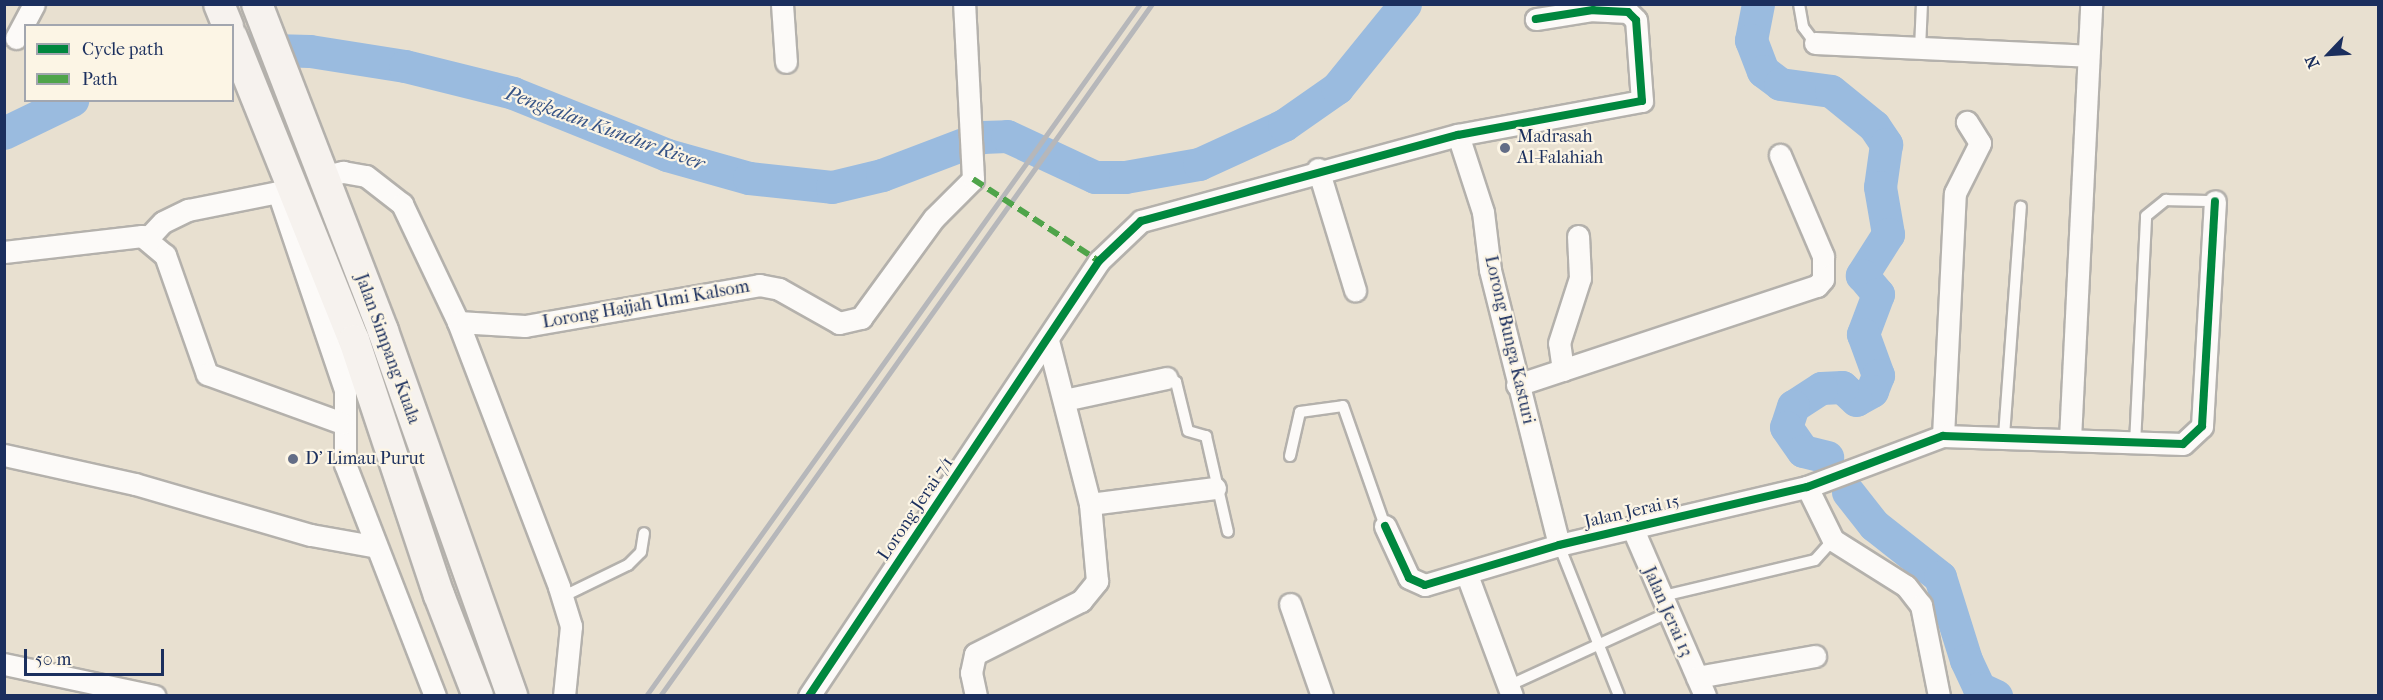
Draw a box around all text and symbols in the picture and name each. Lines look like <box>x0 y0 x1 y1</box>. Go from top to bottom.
legend <box>24 24 234 102</box>
north arrow <box>2299 24 2359 84</box>
text: Cycle path <box>82 39 163 60</box>
text: N <box>2301 52 2323 71</box>
text: Path <box>82 69 118 90</box>
water label: Pengkalan Kundur River <box>502 81 708 175</box>
place label: Madrasah Al-Falahiah <box>1517 127 1603 170</box>
marker: Madrasah Al-Falahiah <box>1498 141 1512 155</box>
street label: Lorong Bunga Kasturi <box>1479 254 1539 426</box>
street label: Jalan Simpang Kuala <box>350 271 424 427</box>
street label: Lorong Hajjah Umi Kalsom <box>541 276 751 334</box>
place label: D' Limau Purut <box>305 448 425 470</box>
marker: D' Limau Purut <box>286 452 300 466</box>
street label: Lorong Jerai 7/1 <box>873 453 959 565</box>
street label: Jalan Jerai 15 <box>1582 491 1682 533</box>
street label: Jalan Jerai 13 <box>1637 563 1697 661</box>
scale bar <box>27 637 166 675</box>
text: 50 m <box>35 649 71 670</box>

